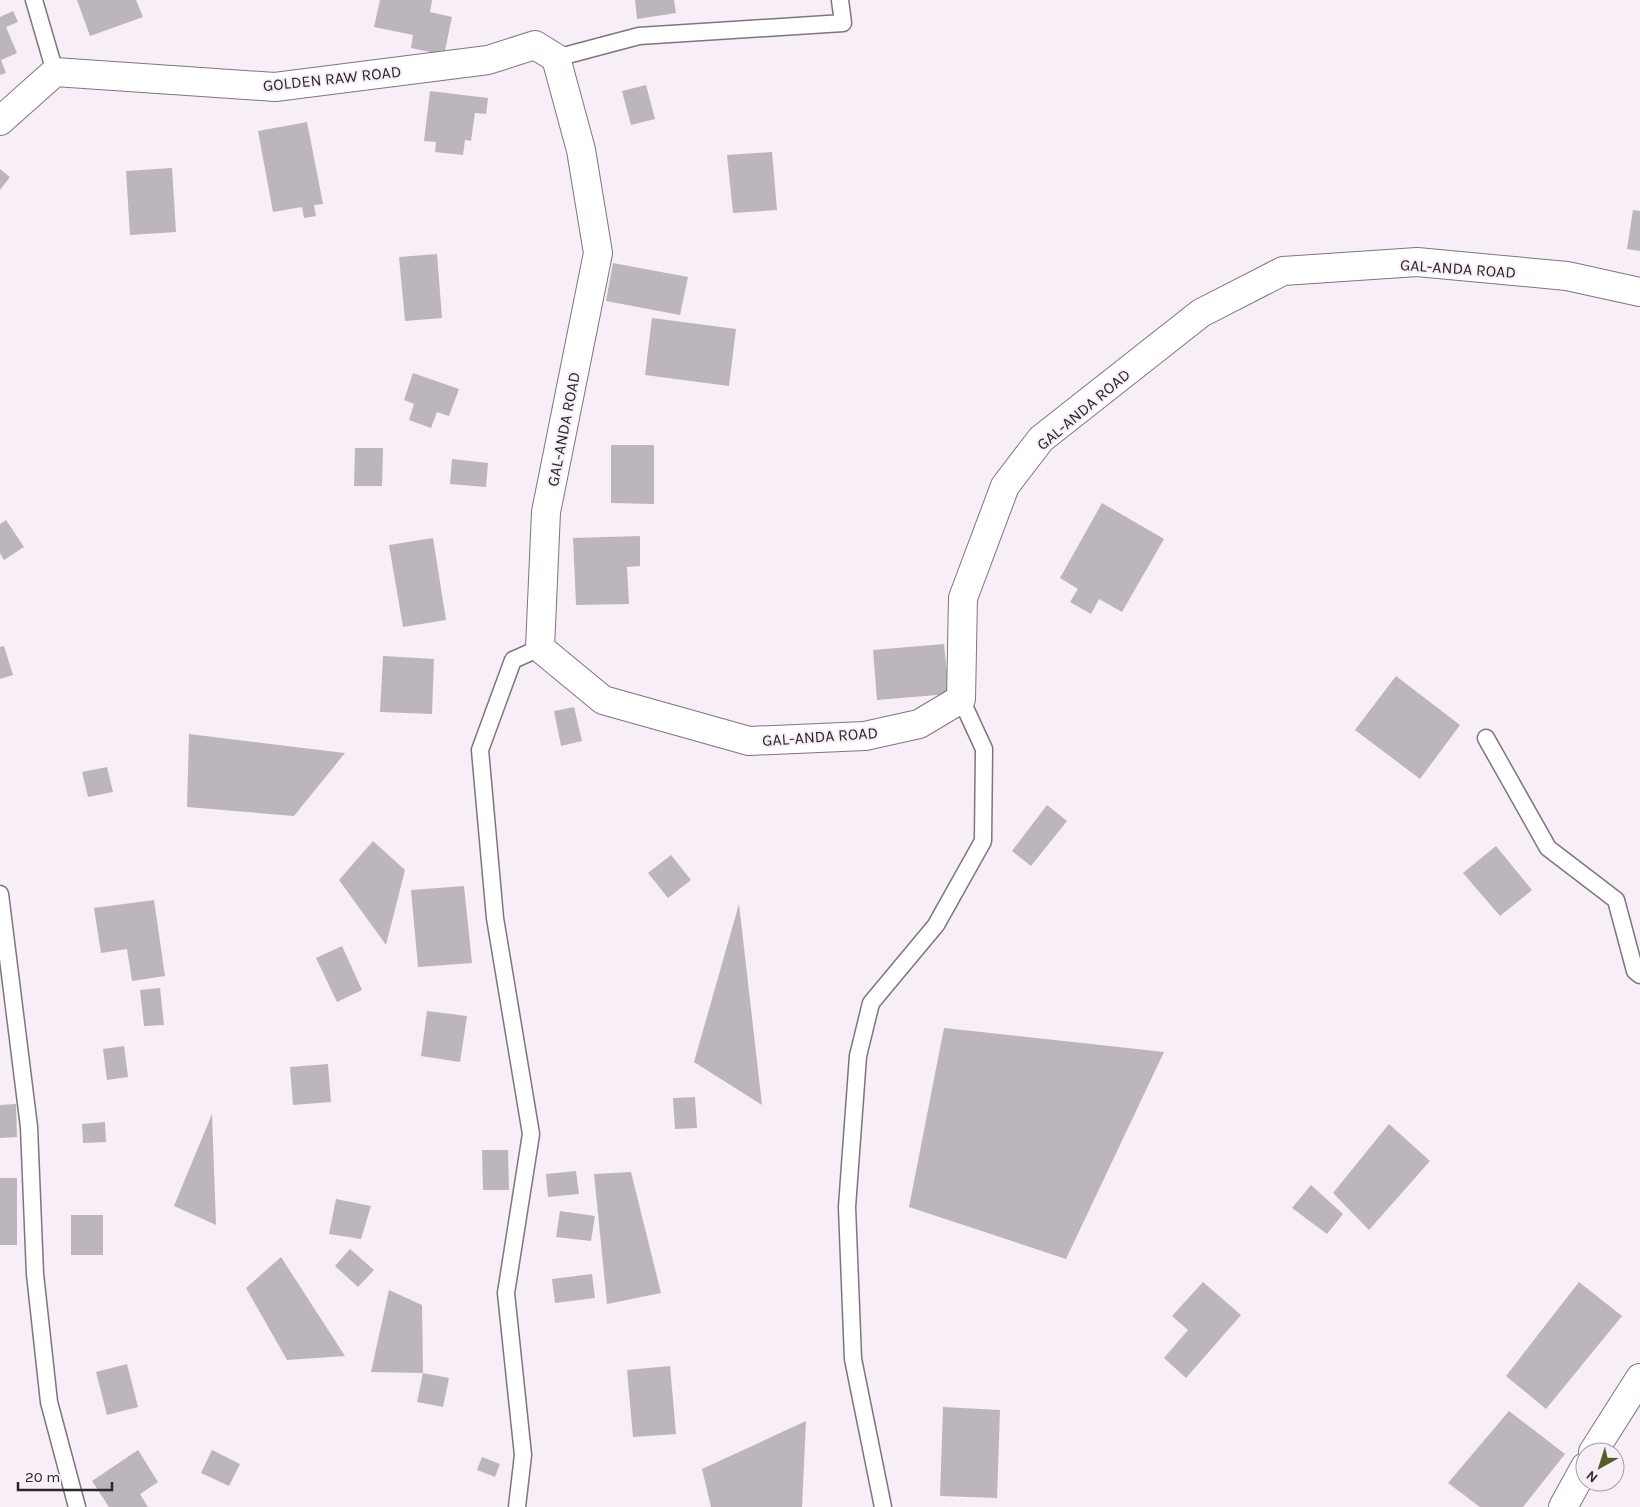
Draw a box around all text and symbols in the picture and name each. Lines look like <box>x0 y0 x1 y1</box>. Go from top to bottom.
street label: GOLDEN RAW ROAD <box>262 62 402 95</box>
street label: GAL-ANDA ROAD <box>1399 255 1517 282</box>
street label: GAL-ANDA ROAD <box>1033 365 1134 454</box>
street label: GAL-ANDA ROAD <box>543 370 584 488</box>
street label: GAL-ANDA ROAD <box>761 723 879 750</box>
north arrow <box>1575 1442 1625 1492</box>
scale bar <box>18 1460 111 1492</box>
text: N <box>1583 1467 1601 1486</box>
text: 20 m <box>25 1468 60 1486</box>

